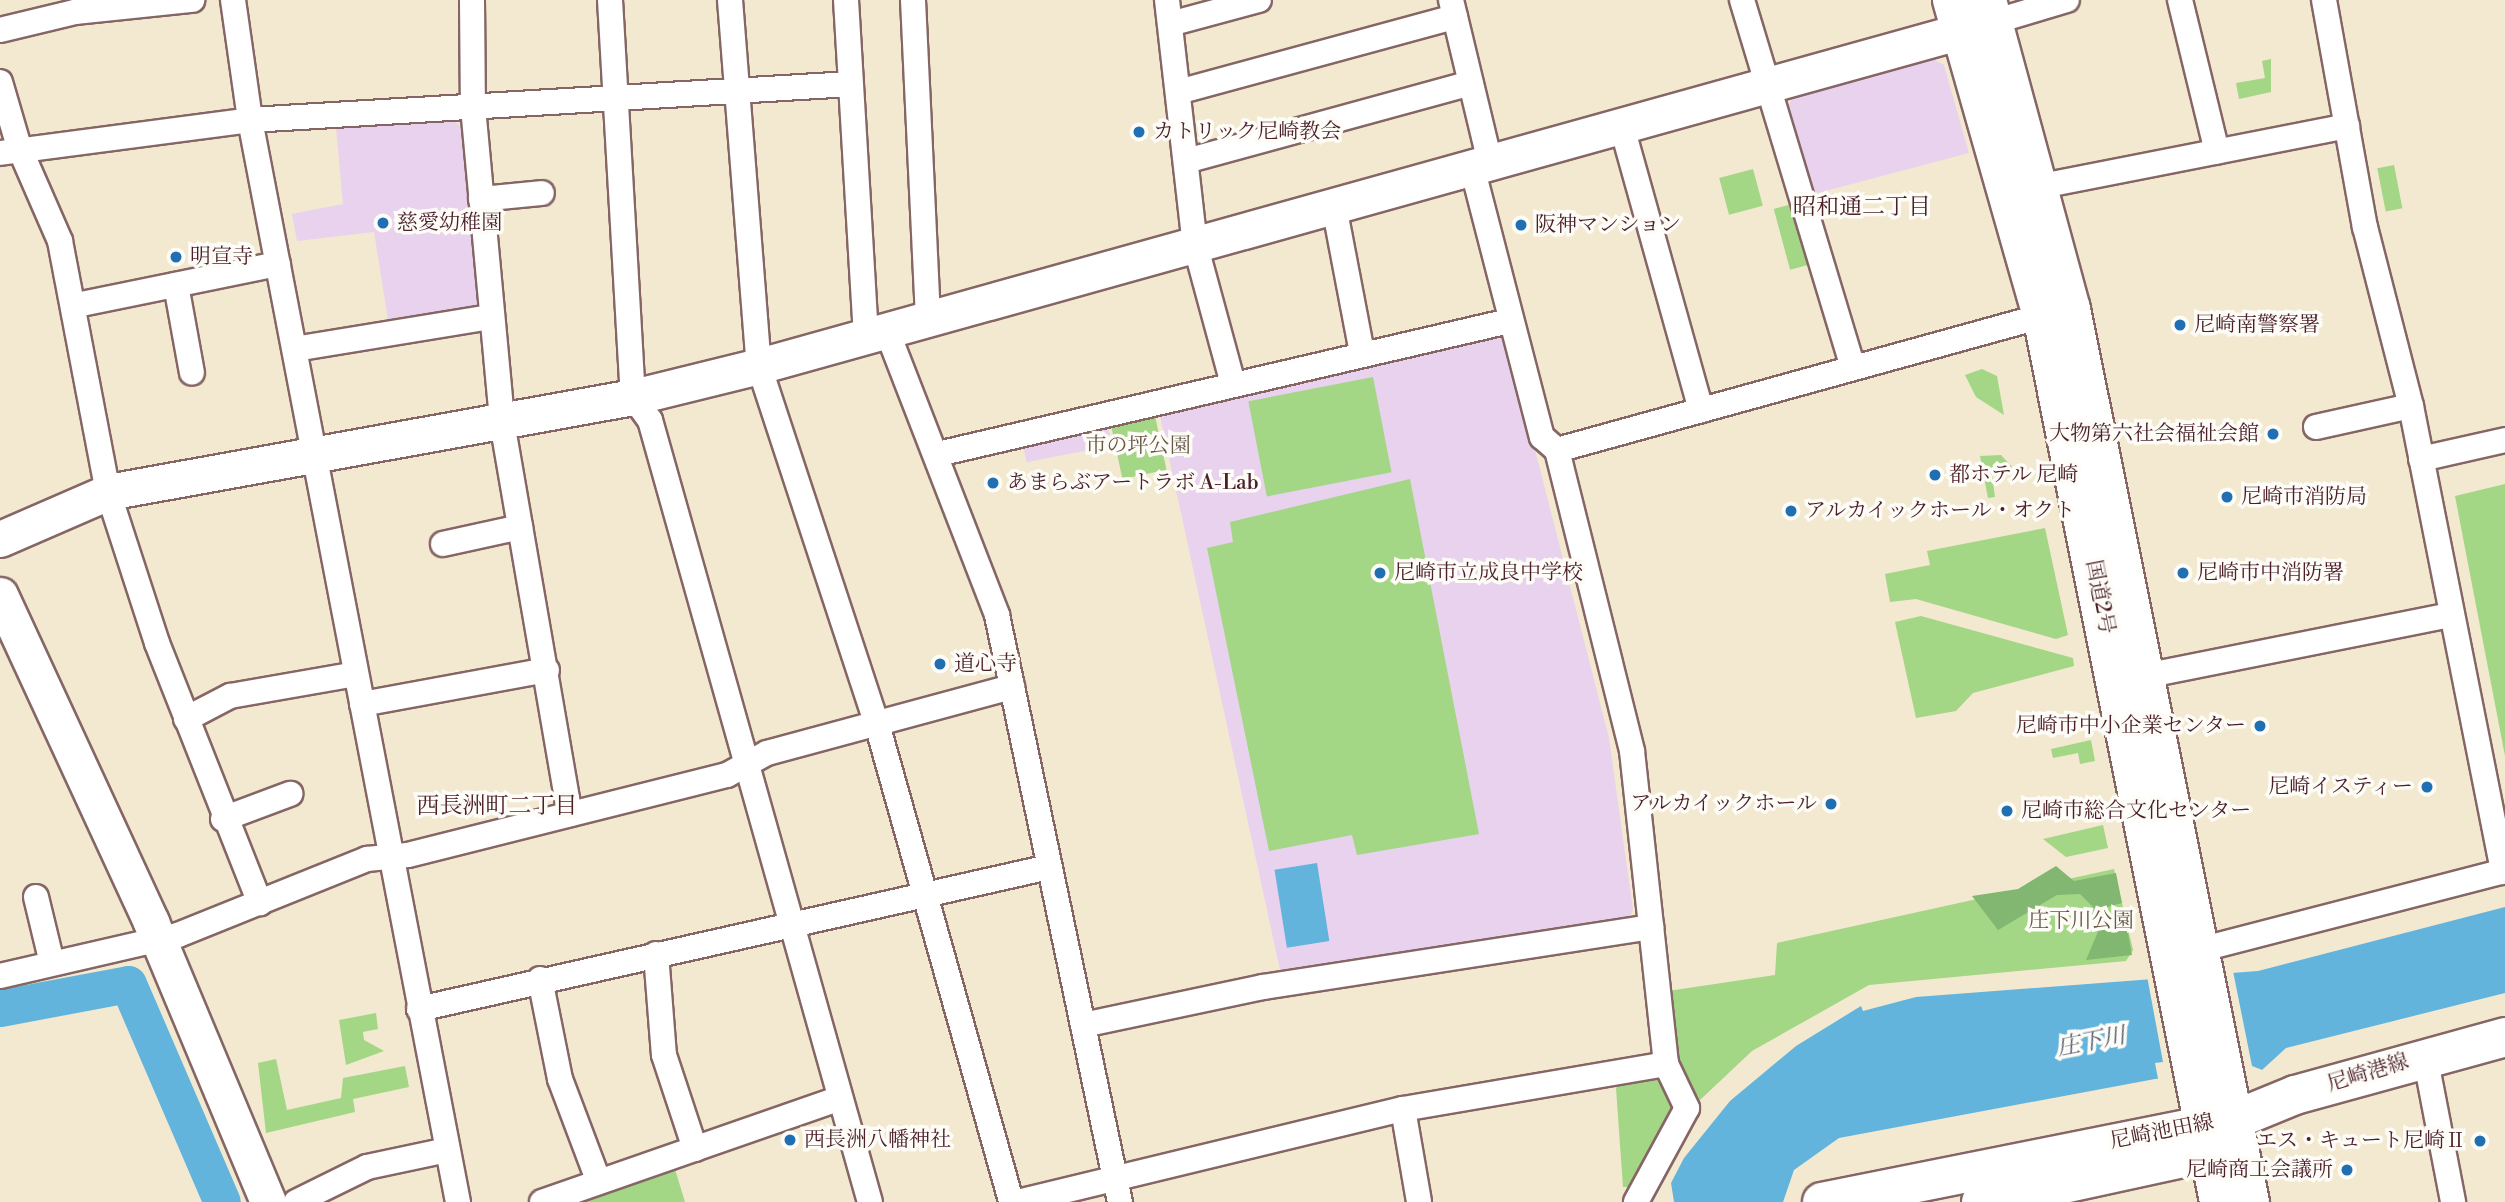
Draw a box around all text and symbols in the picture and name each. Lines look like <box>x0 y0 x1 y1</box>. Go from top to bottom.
place label: カトリック尼崎教会 <box>1153 119 1342 145</box>
marker: カトリック尼崎教会 <box>1131 124 1147 140</box>
district label: 昭和通二丁目 <box>1793 193 1931 221</box>
place label: 慈愛幼稚園 <box>397 210 502 236</box>
place label: 阪神マンション <box>1535 212 1682 238</box>
marker: 慈愛幼稚園 <box>375 215 391 231</box>
marker: 阪神マンション <box>1513 217 1529 233</box>
place label: 明宣寺 <box>190 244 253 270</box>
marker: 明宣寺 <box>168 249 184 265</box>
place label: 尼崎南警察署 <box>2194 312 2320 338</box>
marker: 尼崎南警察署 <box>2172 317 2188 333</box>
place label: 大物第六社会福祉会館 <box>2049 421 2259 447</box>
marker: 大物第六社会福祉会館 <box>2265 426 2281 442</box>
park label: 市の坪公園 <box>1086 433 1190 459</box>
place label: 都ホテル 尼崎 <box>1949 462 2079 488</box>
marker: 都ホテル 尼崎 <box>1927 467 1943 483</box>
place label: あまらぶアートラボ A-Lab <box>1007 470 1259 496</box>
marker: あまらぶアートラボ A-Lab <box>985 475 1001 491</box>
place label: 尼崎市消防局 <box>2241 484 2367 510</box>
marker: 尼崎市消防局 <box>2219 489 2235 505</box>
place label: アルカイックホール・オクト <box>1805 498 2078 524</box>
marker: アルカイックホール・オクト <box>1783 503 1799 519</box>
street label: 国道2号 <box>2080 558 2120 636</box>
place label: 尼崎市立成良中学校 <box>1394 560 1583 586</box>
place label: 尼崎市中消防署 <box>2197 560 2344 586</box>
marker: 尼崎市立成良中学校 <box>1372 565 1388 581</box>
marker: 尼崎市中消防署 <box>2175 565 2191 581</box>
place label: 道心寺 <box>954 651 1017 677</box>
marker: 道心寺 <box>932 656 948 672</box>
place label: 尼崎市中小企業センター <box>2015 713 2246 739</box>
marker: 尼崎市中小企業センター <box>2252 718 2268 734</box>
place label: 尼崎イスティー <box>2266 774 2413 800</box>
marker: 尼崎イスティー <box>2419 779 2435 795</box>
place label: アルカイックホール <box>1628 791 1817 817</box>
district label: 西長洲町二丁目 <box>417 792 577 820</box>
marker: アルカイックホール <box>1823 796 1839 812</box>
place label: 尼崎市総合文化センター <box>2021 798 2252 824</box>
marker: 尼崎市総合文化センター <box>1999 803 2015 819</box>
park label: 庄下川公園 <box>2029 908 2133 934</box>
water label: 庄下川 <box>2055 1022 2127 1062</box>
street label: 尼崎港線 <box>2324 1049 2412 1097</box>
street label: 尼崎池田線 <box>2108 1110 2216 1154</box>
place label: 西長洲八幡神社 <box>804 1127 951 1153</box>
place label: エス・キュート尼崎Ⅱ <box>2256 1128 2466 1154</box>
marker: 西長洲八幡神社 <box>782 1132 798 1148</box>
marker: エス・キュート尼崎Ⅱ <box>2472 1133 2488 1149</box>
place label: 尼崎商工会議所 <box>2186 1157 2333 1183</box>
marker: 尼崎商工会議所 <box>2339 1162 2355 1178</box>

